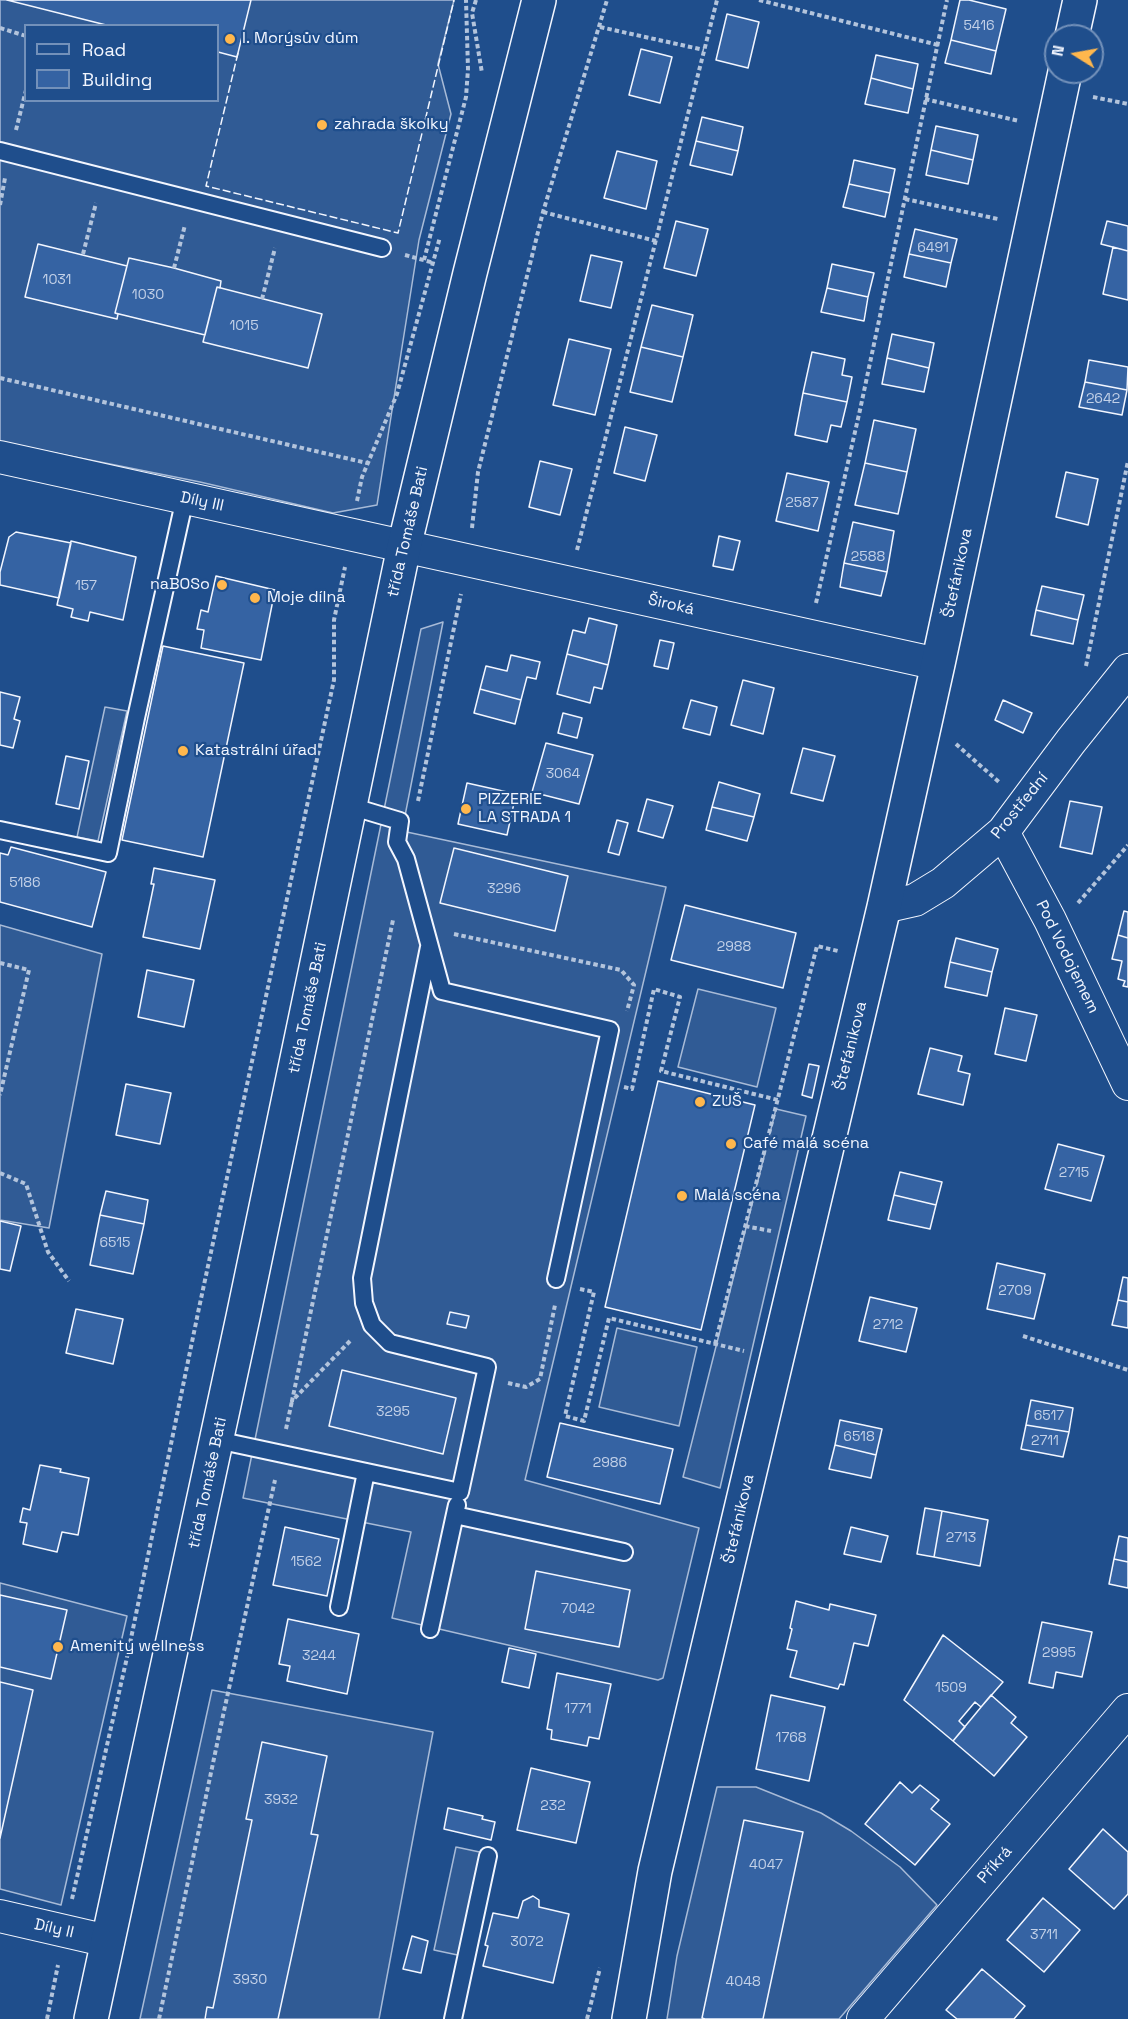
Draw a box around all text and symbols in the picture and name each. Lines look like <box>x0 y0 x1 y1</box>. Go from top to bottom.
house number: 5416 <box>963 18 995 34</box>
legend <box>24 24 219 102</box>
north arrow <box>1044 24 1104 84</box>
place label: I. Morýsův dům <box>242 29 358 49</box>
marker: I. Morýsův dům <box>223 32 237 46</box>
text: Road <box>82 38 126 61</box>
text: N <box>1046 44 1069 58</box>
text: Building <box>82 68 152 91</box>
place label: zahrada školky <box>334 115 448 135</box>
marker: zahrada školky <box>315 118 329 132</box>
house number: 6491 <box>917 240 949 256</box>
house number: 1031 <box>43 272 71 288</box>
house number: 1030 <box>132 287 164 303</box>
house number: 1015 <box>229 318 259 334</box>
house number: 2642 <box>1086 391 1120 407</box>
street label: třída Tomáše Bati <box>384 465 432 599</box>
street label: Díly III <box>178 488 226 516</box>
house number: 2587 <box>785 495 819 511</box>
street label: Štefánikova <box>939 526 977 620</box>
house number: 2588 <box>851 549 885 565</box>
place label: naBOSo <box>150 575 210 595</box>
house number: 157 <box>75 578 97 594</box>
marker: naBOSo <box>215 578 229 592</box>
place label: Moje dílna <box>267 588 345 608</box>
street label: Široká <box>646 590 696 620</box>
marker: Moje dílna <box>248 591 262 605</box>
place label: Katastrální úřad <box>195 741 317 761</box>
marker: Katastrální úřad <box>176 744 190 758</box>
house number: 3064 <box>546 766 580 782</box>
street label: Prostřední <box>987 769 1053 843</box>
place label: PIZZERIE LA STRADA 1 <box>478 790 571 828</box>
marker: PIZZERIE LA STRADA 1 <box>459 802 473 816</box>
house number: 5186 <box>9 875 41 891</box>
house number: 3296 <box>487 881 521 897</box>
street label: Pod Vodojemem <box>1031 897 1103 1017</box>
house number: 2988 <box>717 939 751 955</box>
street label: třída Tomáše Bati <box>285 940 331 1076</box>
street label: Štefánikova <box>831 999 871 1093</box>
place label: ZUŠ <box>712 1092 742 1112</box>
marker: ZUŠ <box>693 1095 707 1109</box>
place label: Café malá scéna <box>743 1134 869 1154</box>
marker: Café malá scéna <box>724 1137 738 1151</box>
house number: 2715 <box>1059 1165 1089 1181</box>
place label: Malá scéna <box>694 1186 781 1206</box>
marker: Malá scéna <box>675 1189 689 1203</box>
house number: 6515 <box>100 1235 130 1251</box>
house number: 2709 <box>998 1283 1032 1299</box>
house number: 2712 <box>873 1317 903 1333</box>
house number: 3295 <box>376 1404 410 1420</box>
house number: 6517 <box>1034 1408 1064 1424</box>
street label: třída Tomáše Bati <box>185 1415 231 1551</box>
house number: 6518 <box>843 1429 875 1445</box>
house number: 2711 <box>1031 1433 1059 1449</box>
house number: 2986 <box>593 1455 627 1471</box>
street label: Štefánikova <box>719 1472 759 1566</box>
house number: 2713 <box>946 1530 976 1546</box>
house number: 1562 <box>290 1554 322 1570</box>
house number: 7042 <box>561 1601 595 1617</box>
place label: Amenity wellness <box>70 1637 204 1657</box>
marker: Amenity wellness <box>51 1640 65 1654</box>
house number: 2995 <box>1042 1645 1076 1661</box>
house number: 3244 <box>302 1648 336 1664</box>
house number: 1509 <box>935 1680 967 1696</box>
house number: 1771 <box>564 1701 592 1717</box>
house number: 1768 <box>776 1730 806 1746</box>
house number: 3932 <box>264 1792 298 1808</box>
house number: 232 <box>540 1798 566 1814</box>
street label: Příkrá <box>974 1842 1016 1888</box>
house number: 4047 <box>749 1857 783 1873</box>
street label: Díly II <box>32 1915 76 1943</box>
house number: 3711 <box>1030 1927 1058 1943</box>
house number: 3072 <box>510 1934 544 1950</box>
house number: 3930 <box>233 1972 267 1988</box>
house number: 4048 <box>725 1974 761 1990</box>

